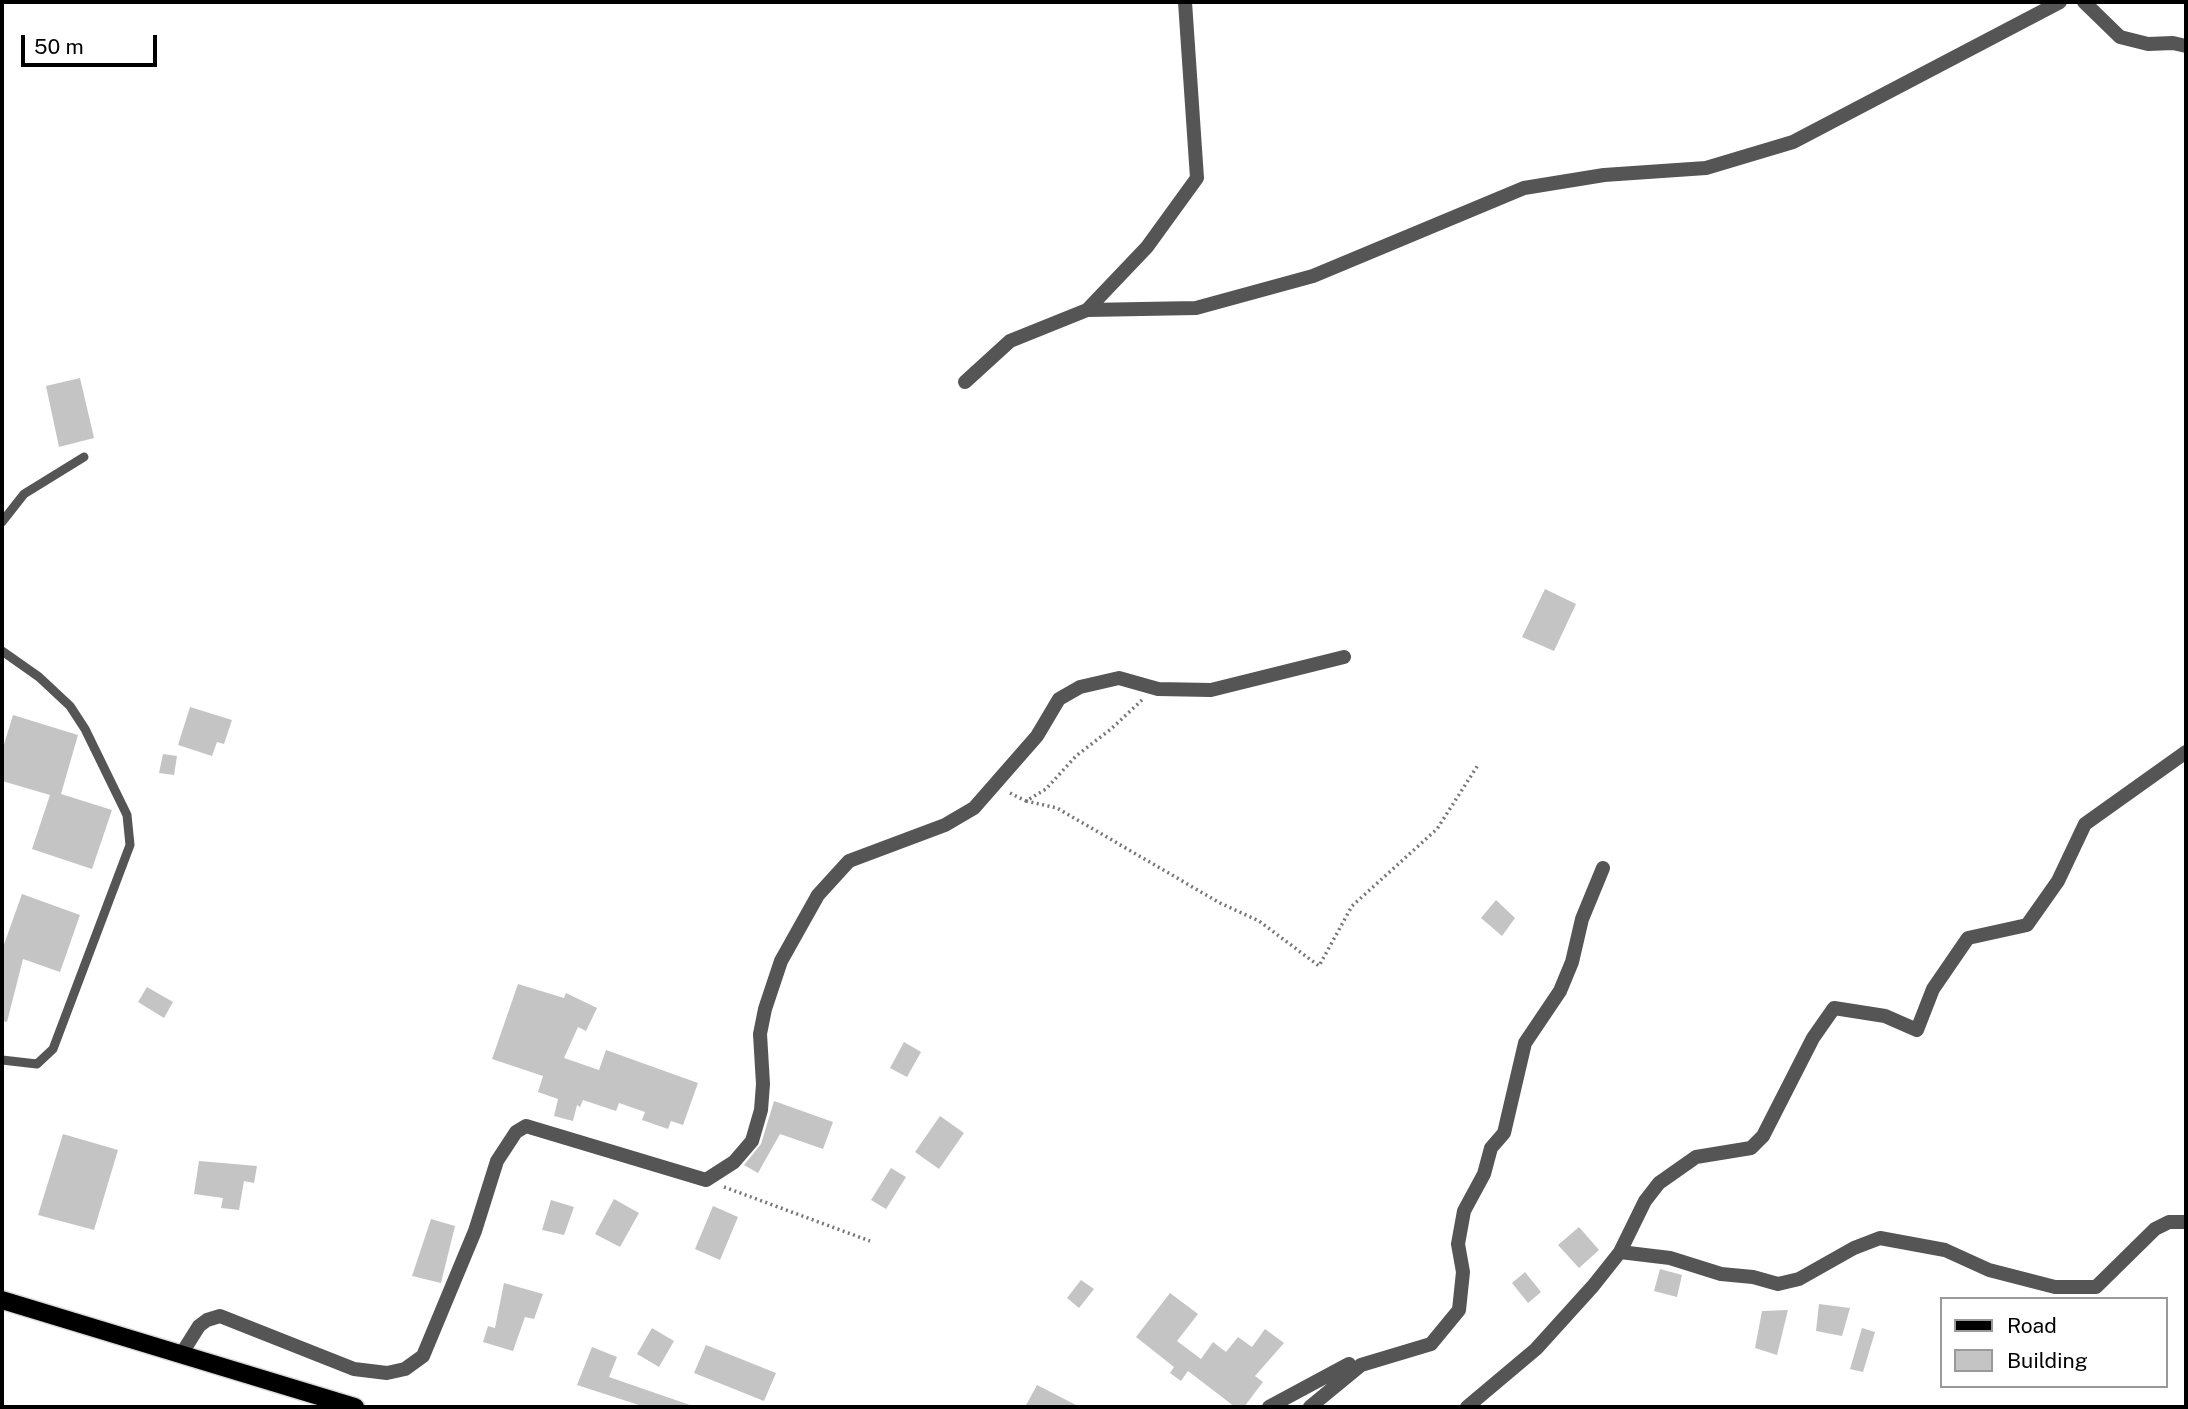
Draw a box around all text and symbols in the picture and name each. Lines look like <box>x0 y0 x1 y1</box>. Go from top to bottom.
scale bar <box>24 21 161 65</box>
text: 50 m <box>34 34 84 59</box>
legend <box>1940 1297 2167 1388</box>
text: Road <box>2007 1313 2057 1338</box>
text: Building <box>2007 1348 2088 1373</box>

